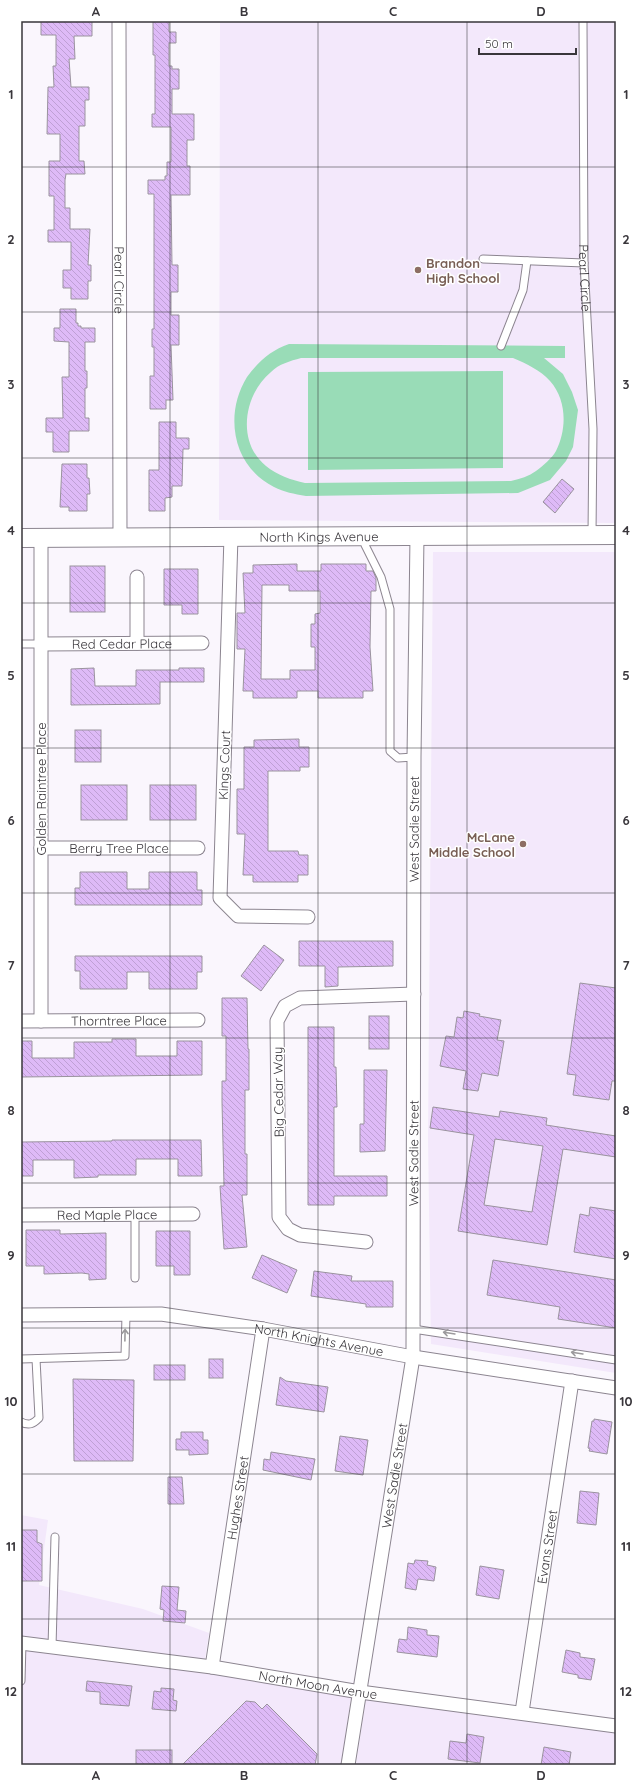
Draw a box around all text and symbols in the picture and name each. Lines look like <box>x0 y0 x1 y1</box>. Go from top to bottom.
text: A <box>92 3 101 19</box>
text: B <box>240 3 248 19</box>
text: C <box>389 3 397 19</box>
text: D <box>536 3 546 19</box>
scale bar <box>479 30 576 56</box>
text: 50 m <box>485 36 513 51</box>
text: 1 <box>8 86 14 102</box>
text: 1 <box>623 86 629 102</box>
text: 2 <box>7 231 15 247</box>
text: 2 <box>622 231 630 247</box>
street label: Pearl Circle <box>576 244 595 312</box>
street label: Pearl Circle <box>111 246 128 314</box>
place label: Brandon High School <box>426 255 500 286</box>
marker: Brandon High School <box>413 265 423 275</box>
text: 3 <box>8 376 15 392</box>
text: 3 <box>623 376 630 392</box>
text: 4 <box>7 522 15 538</box>
text: 4 <box>622 522 630 538</box>
street label: North Kings Avenue <box>259 528 379 545</box>
street label: Red Cedar Place <box>72 635 172 652</box>
text: 5 <box>7 667 15 683</box>
text: 5 <box>622 667 630 683</box>
street label: Golden Raintree Place <box>33 722 49 856</box>
street label: Kings Court <box>215 730 233 800</box>
street label: West Sadie Street <box>406 776 422 882</box>
text: 6 <box>7 812 15 828</box>
text: 6 <box>622 812 630 828</box>
place label: McLane Middle School <box>428 829 515 860</box>
marker: McLane Middle School <box>518 839 528 849</box>
street label: Berry Tree Place <box>69 840 169 856</box>
text: 7 <box>7 957 15 973</box>
text: 7 <box>622 957 630 973</box>
street label: Thorntree Place <box>71 1012 167 1029</box>
street label: Big Cedar Way <box>269 1046 287 1138</box>
street label: West Sadie Street <box>405 1100 421 1206</box>
text: 8 <box>7 1102 15 1118</box>
text: 8 <box>622 1102 630 1118</box>
street label: Red Maple Place <box>57 1206 157 1223</box>
text: 9 <box>7 1247 15 1263</box>
text: 9 <box>622 1247 630 1263</box>
street label: North Knights Avenue <box>253 1320 385 1359</box>
one-way arrow <box>121 1329 129 1342</box>
one-way arrow <box>443 1329 456 1337</box>
one-way arrow <box>571 1349 584 1357</box>
text: 10 <box>4 1393 18 1409</box>
text: 10 <box>619 1393 633 1409</box>
street label: West Sadie Street <box>378 1422 410 1529</box>
street label: Hughes Street <box>223 1455 252 1541</box>
street label: Evans Street <box>533 1509 560 1585</box>
text: 11 <box>6 1538 16 1554</box>
text: 11 <box>621 1538 631 1554</box>
street label: North Moon Avenue <box>258 1667 378 1702</box>
text: 12 <box>5 1683 17 1699</box>
text: 12 <box>620 1683 632 1699</box>
text: A <box>92 1767 101 1783</box>
text: B <box>240 1767 248 1783</box>
text: C <box>389 1767 397 1783</box>
text: D <box>536 1767 546 1783</box>

